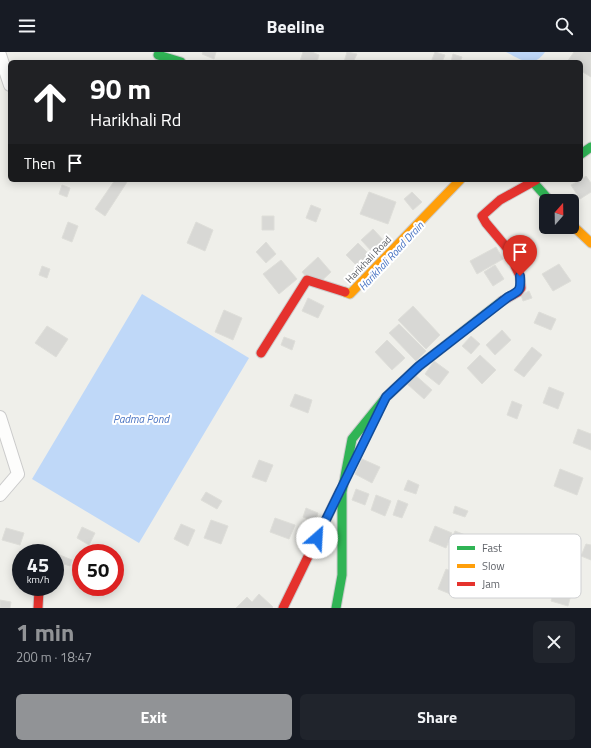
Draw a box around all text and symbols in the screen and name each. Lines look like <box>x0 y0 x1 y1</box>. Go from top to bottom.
text: Beeline <box>267 13 324 40</box>
icon: menu <box>16 15 38 37</box>
icon: search <box>553 15 575 37</box>
text: 90 m <box>90 67 151 110</box>
icon: ahead <box>24 76 76 128</box>
text: Harikhali Rd <box>90 106 181 133</box>
text: Then <box>24 152 56 175</box>
icon: arrive <box>64 152 86 174</box>
north arrow <box>539 194 579 234</box>
map controls <box>539 194 579 234</box>
water label: Harikhali Road Drain <box>356 219 426 293</box>
street label: Harikhali Road <box>343 233 393 285</box>
pin <box>503 235 537 276</box>
icon: arrive <box>509 241 531 263</box>
water label: Padma Pond <box>113 411 170 427</box>
position arrow <box>296 517 338 559</box>
legend <box>449 534 581 598</box>
text: Fast <box>482 540 502 556</box>
speed limit sign: 50 <box>72 544 124 596</box>
text: 45 <box>27 549 49 580</box>
text: Slow <box>482 558 505 574</box>
text: km/h <box>27 572 49 587</box>
text: Jam <box>482 576 500 592</box>
text: 1 min <box>16 614 74 650</box>
button: close <box>533 621 575 663</box>
text: 200 m · 18:47 <box>16 647 92 667</box>
button: Exit <box>16 694 292 740</box>
button: Share <box>300 694 575 740</box>

